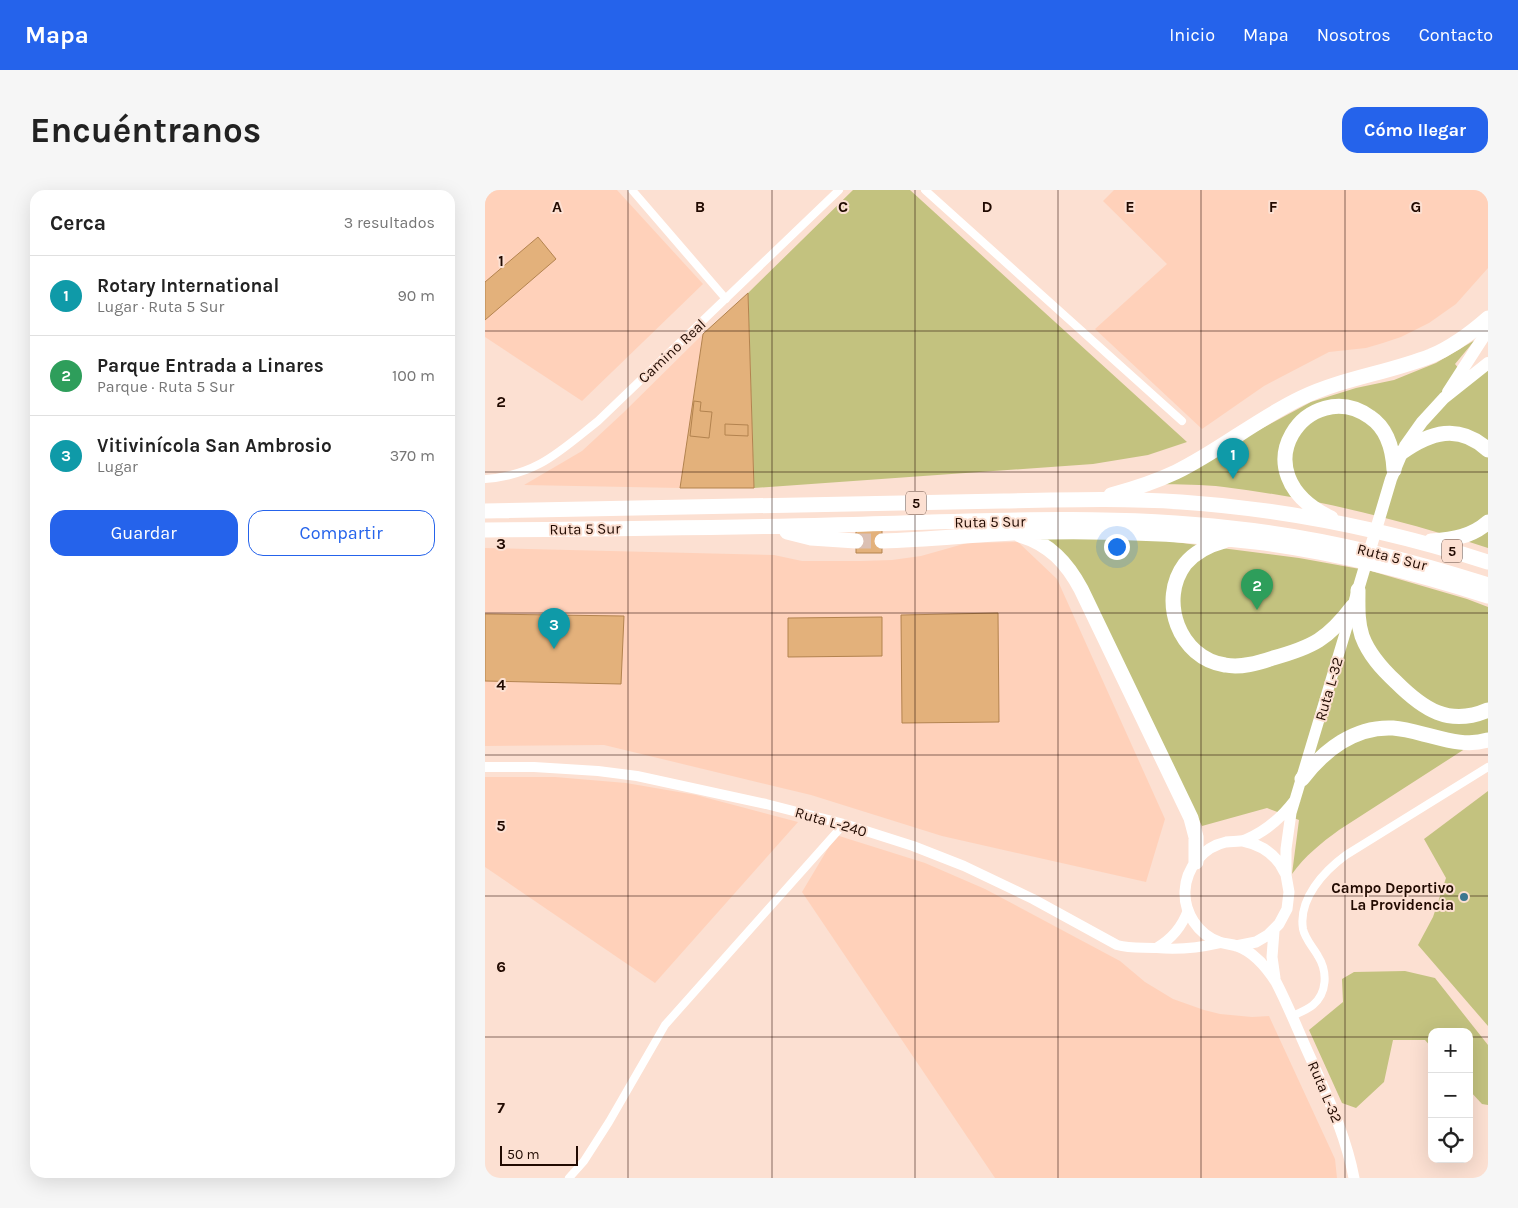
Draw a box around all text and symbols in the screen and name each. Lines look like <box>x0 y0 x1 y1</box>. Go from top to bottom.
text: Mapa <box>25 21 89 49</box>
text: Inicio <box>1169 24 1215 46</box>
text: Mapa <box>1243 24 1289 46</box>
text: Nosotros <box>1317 24 1391 46</box>
text: Contacto <box>1419 24 1493 46</box>
button: Cómo llegar <box>1342 107 1488 153</box>
text: Encuéntranos <box>30 110 261 151</box>
text: A <box>552 197 562 216</box>
text: B <box>695 197 705 216</box>
text: C <box>838 197 848 216</box>
text: D <box>982 197 993 216</box>
text: E <box>1125 197 1135 216</box>
text: F <box>1269 197 1278 216</box>
text: G <box>1411 197 1421 216</box>
text: Cerca <box>50 211 106 235</box>
text: 3 resultados <box>344 213 435 232</box>
text: 1 <box>498 251 504 270</box>
text: Rotary International <box>97 275 279 297</box>
text: 1 <box>63 286 69 305</box>
text: 90 m <box>397 286 435 305</box>
text: Lugar · Ruta 5 Sur <box>97 297 224 316</box>
street label: Camino Real <box>634 315 710 387</box>
text: Parque Entrada a Linares <box>97 355 324 377</box>
text: 2 <box>61 366 71 385</box>
text: 100 m <box>392 366 435 385</box>
text: Parque · Ruta 5 Sur <box>97 377 234 396</box>
text: 2 <box>496 392 506 411</box>
text: Vitivinícola San Ambrosio <box>97 435 332 457</box>
pin: 1 <box>1217 438 1249 479</box>
text: 3 <box>61 446 71 465</box>
text: 370 m <box>390 446 435 465</box>
text: Lugar <box>97 457 138 476</box>
road number: 5 <box>906 492 926 514</box>
button: Guardar <box>50 510 238 556</box>
button: Compartir <box>248 510 435 556</box>
street label: Ruta 5 Sur <box>954 512 1026 532</box>
street label: Ruta 5 Sur <box>549 519 621 539</box>
text: 3 <box>496 534 506 553</box>
your location <box>1104 534 1130 560</box>
street label: Ruta 5 Sur <box>1355 540 1429 574</box>
road number: 5 <box>1442 540 1462 562</box>
pin: 2 <box>1241 569 1273 610</box>
pin: 3 <box>538 608 570 649</box>
street label: Ruta L-32 <box>1311 655 1347 723</box>
text: 4 <box>496 675 506 694</box>
street label: Ruta L-240 <box>793 803 869 841</box>
text: 5 <box>496 816 506 835</box>
place label: Campo Deportivo La Providencia <box>1331 879 1454 914</box>
marker: Campo Deportivo La Providencia <box>1458 891 1470 903</box>
text: 6 <box>496 957 506 976</box>
map controls <box>1428 1028 1473 1163</box>
button: + <box>1428 1028 1473 1073</box>
street label: Ruta L-32 <box>1304 1058 1346 1126</box>
button: − <box>1428 1073 1473 1118</box>
text: 7 <box>497 1098 505 1117</box>
button: locate <box>1428 1118 1473 1163</box>
scale bar <box>500 1143 577 1166</box>
text: 50 m <box>507 1146 540 1163</box>

